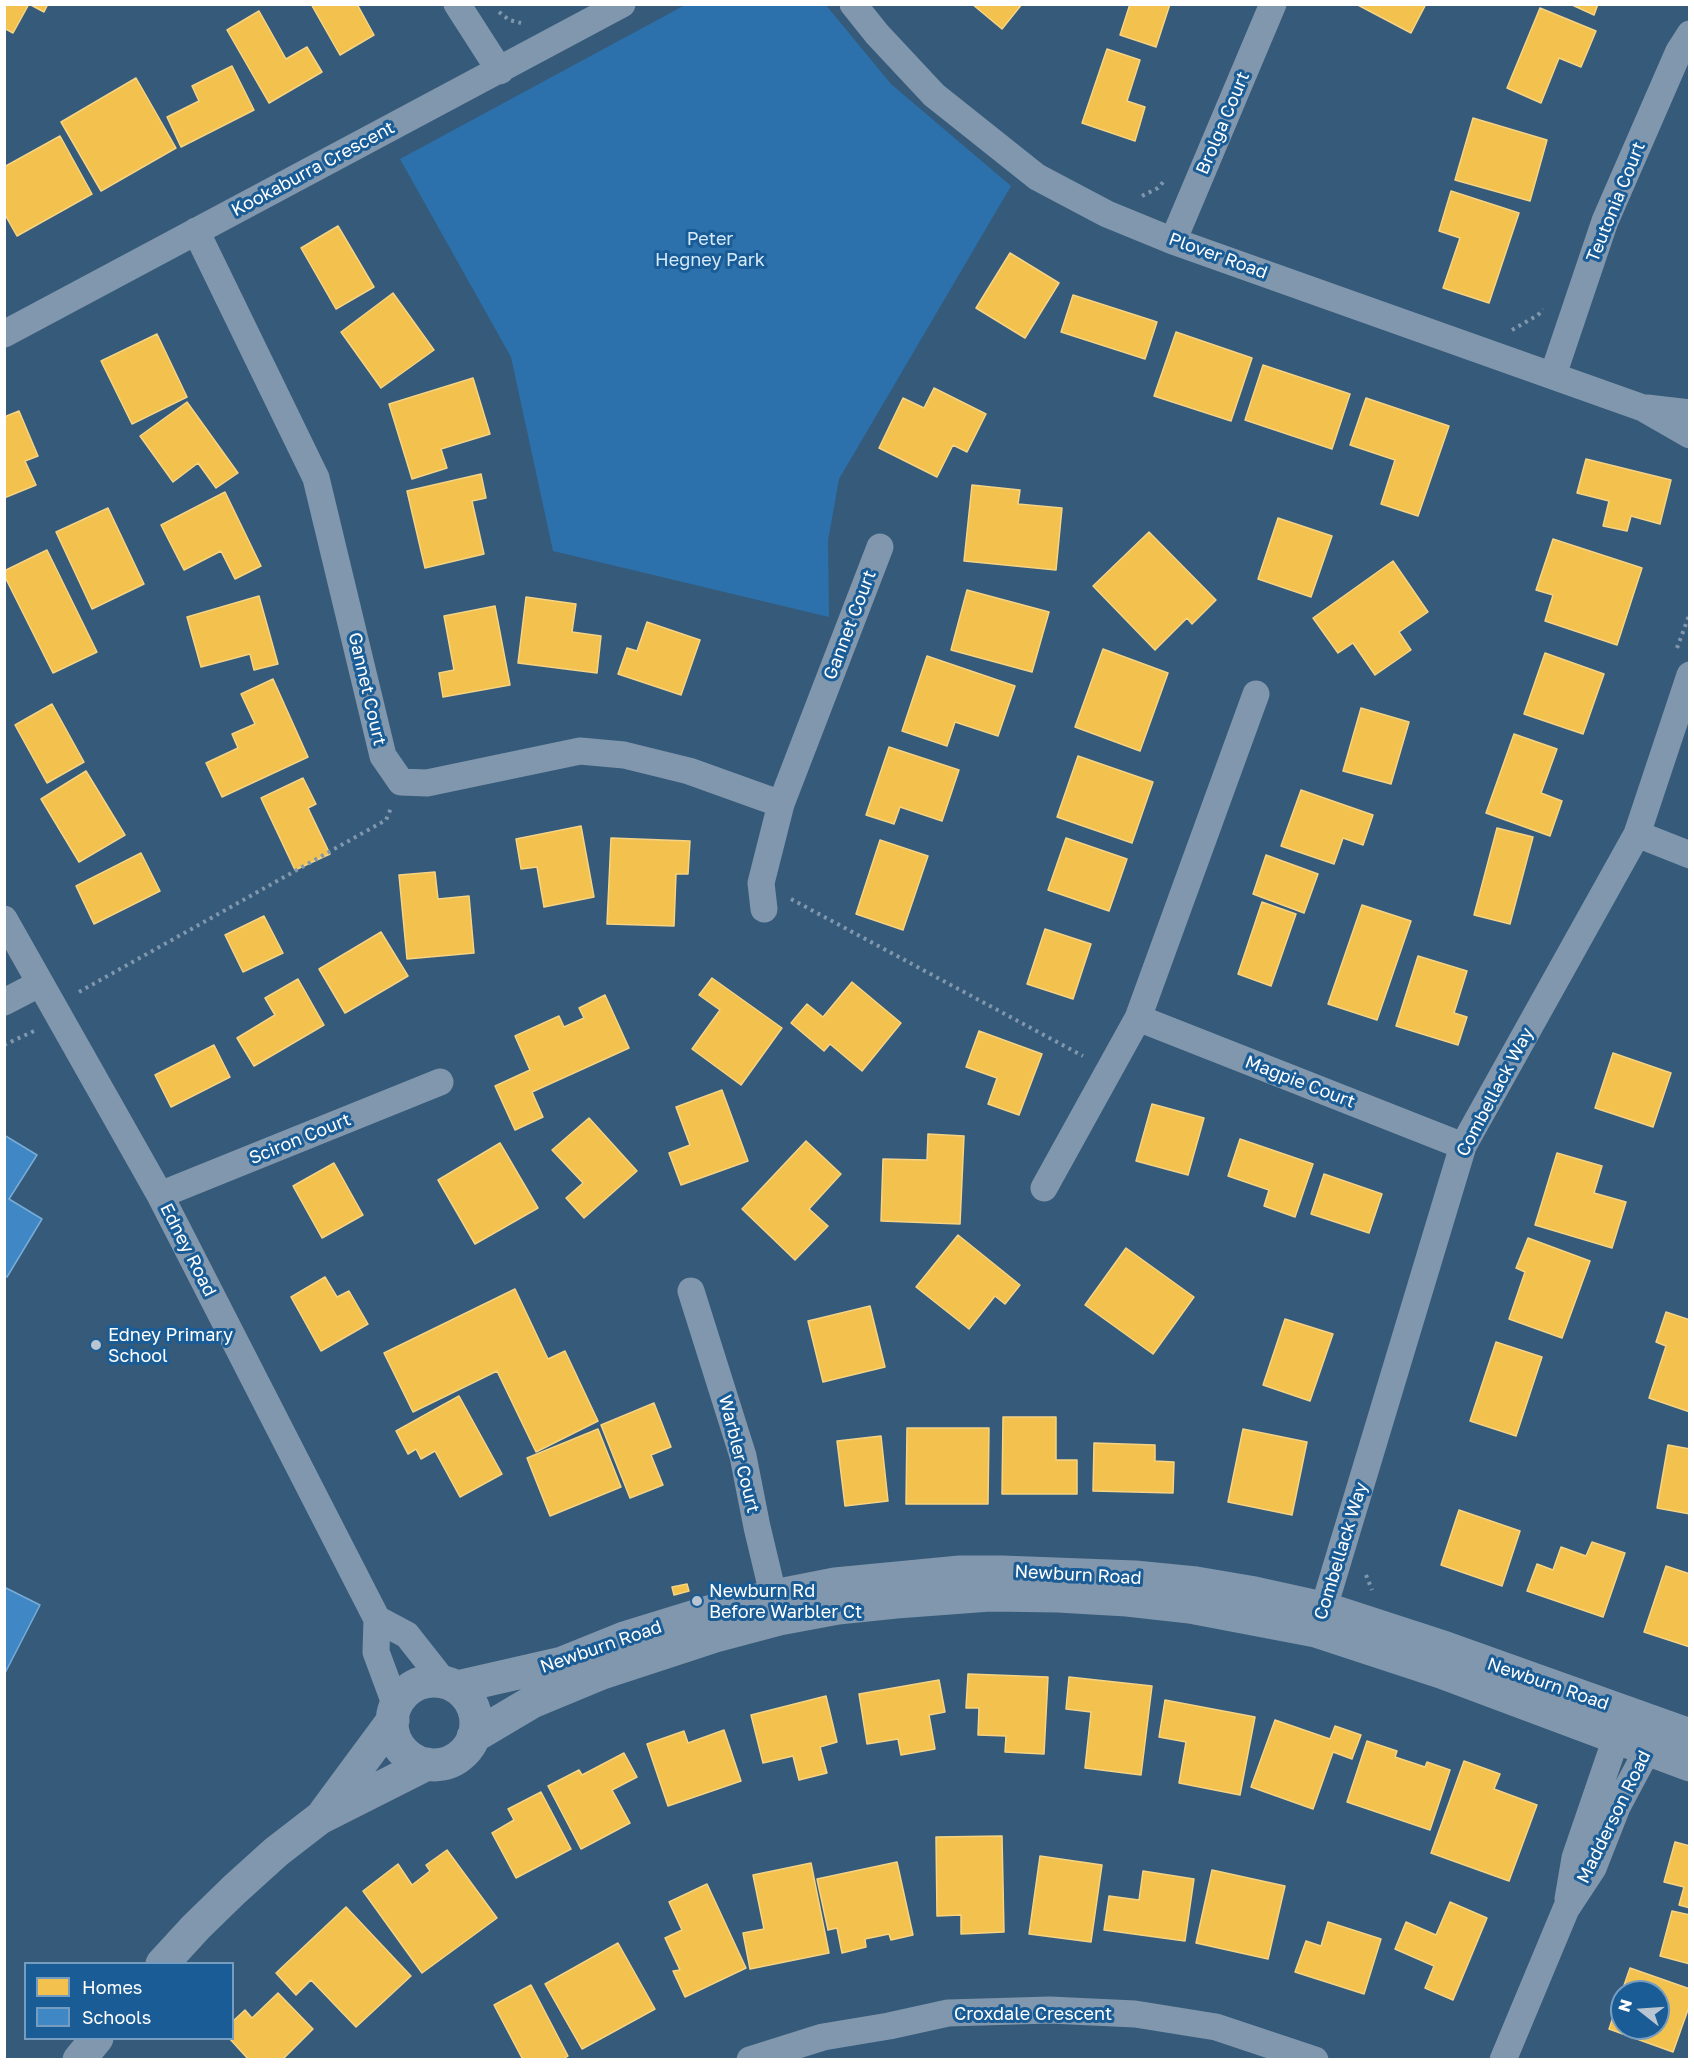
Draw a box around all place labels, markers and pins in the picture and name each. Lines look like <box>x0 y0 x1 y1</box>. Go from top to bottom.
place label: Edney Primary School <box>108 1324 233 1366</box>
marker: Edney Primary School <box>89 1338 103 1352</box>
place label: Newburn Rd Before Warbler Ct <box>709 1580 862 1622</box>
marker: Newburn Rd Before Warbler Ct <box>690 1594 704 1608</box>

